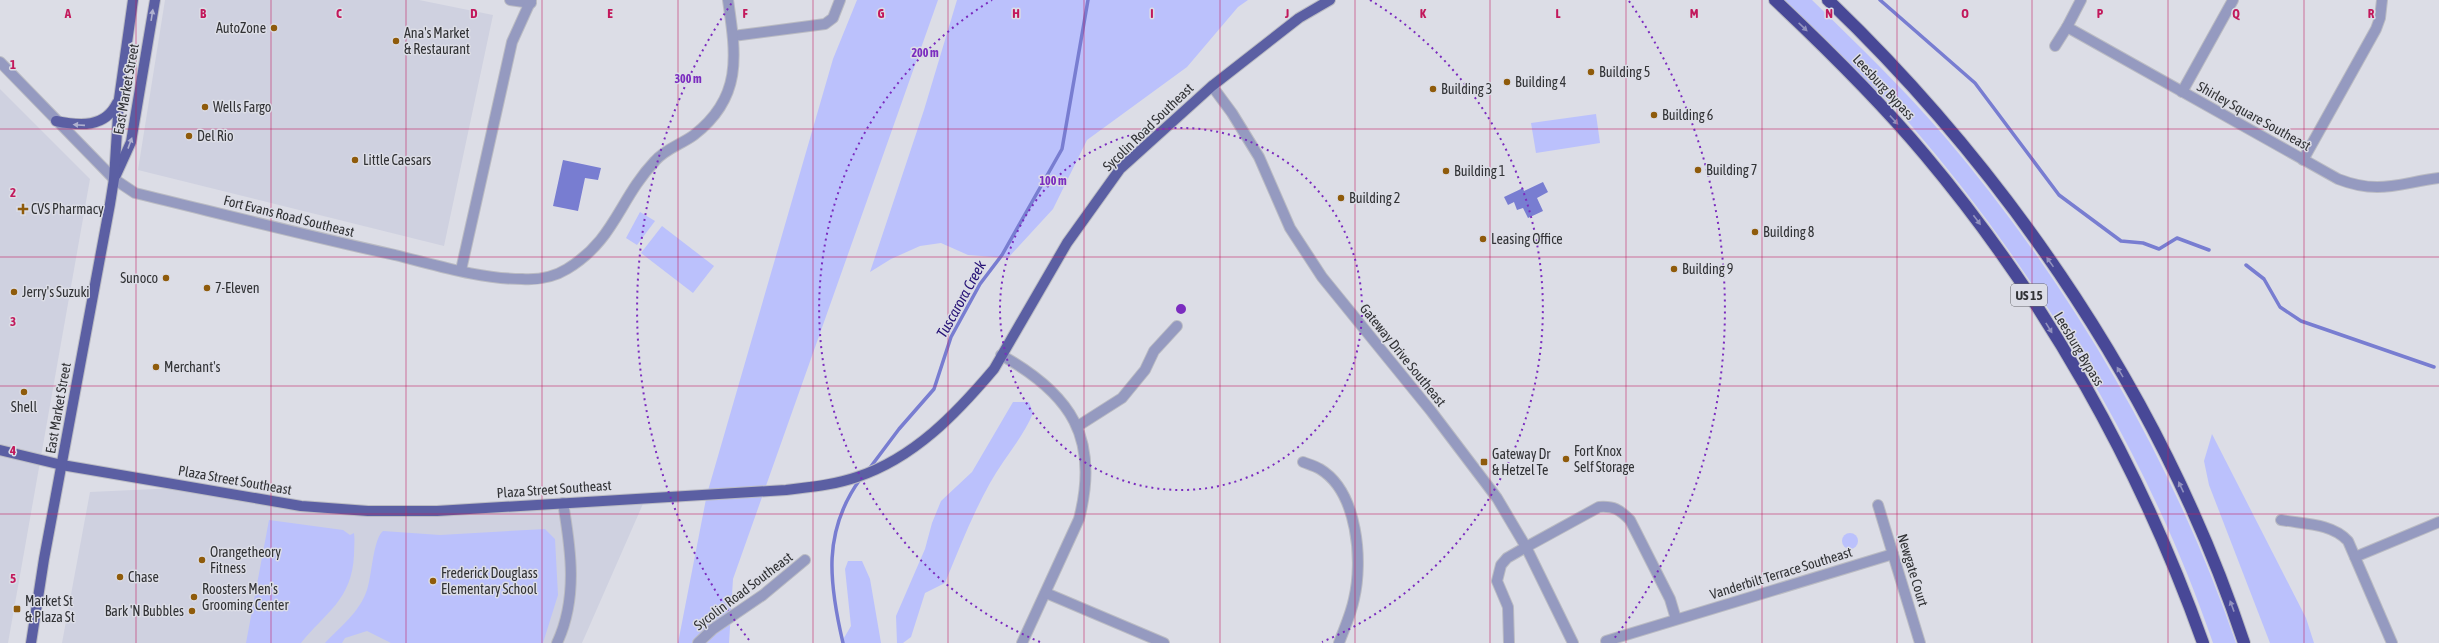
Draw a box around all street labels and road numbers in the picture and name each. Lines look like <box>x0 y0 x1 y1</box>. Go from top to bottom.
street label: East Market Street <box>110 42 142 136</box>
street label: Leesburg Bypass <box>1850 51 1918 123</box>
street label: Shirley Square Southeast <box>2194 78 2314 154</box>
street label: Sycolin Road Southeast <box>1100 80 1196 174</box>
street label: Fort Evans Road Southeast <box>222 192 356 240</box>
road number: US 15 <box>2011 284 2047 306</box>
street label: Gateway Drive Southeast <box>1357 300 1449 410</box>
street label: Leesburg Bypass <box>2051 309 2107 389</box>
street label: East Market Street <box>42 361 74 455</box>
street label: Plaza Street Southeast <box>177 462 293 498</box>
street label: Plaza Street Southeast <box>496 477 612 501</box>
street label: Newgate Court <box>1894 532 1932 608</box>
street label: Vanderbilt Terrace Southeast <box>1708 544 1854 602</box>
street label: Sycolin Road Southeast <box>691 549 795 633</box>

